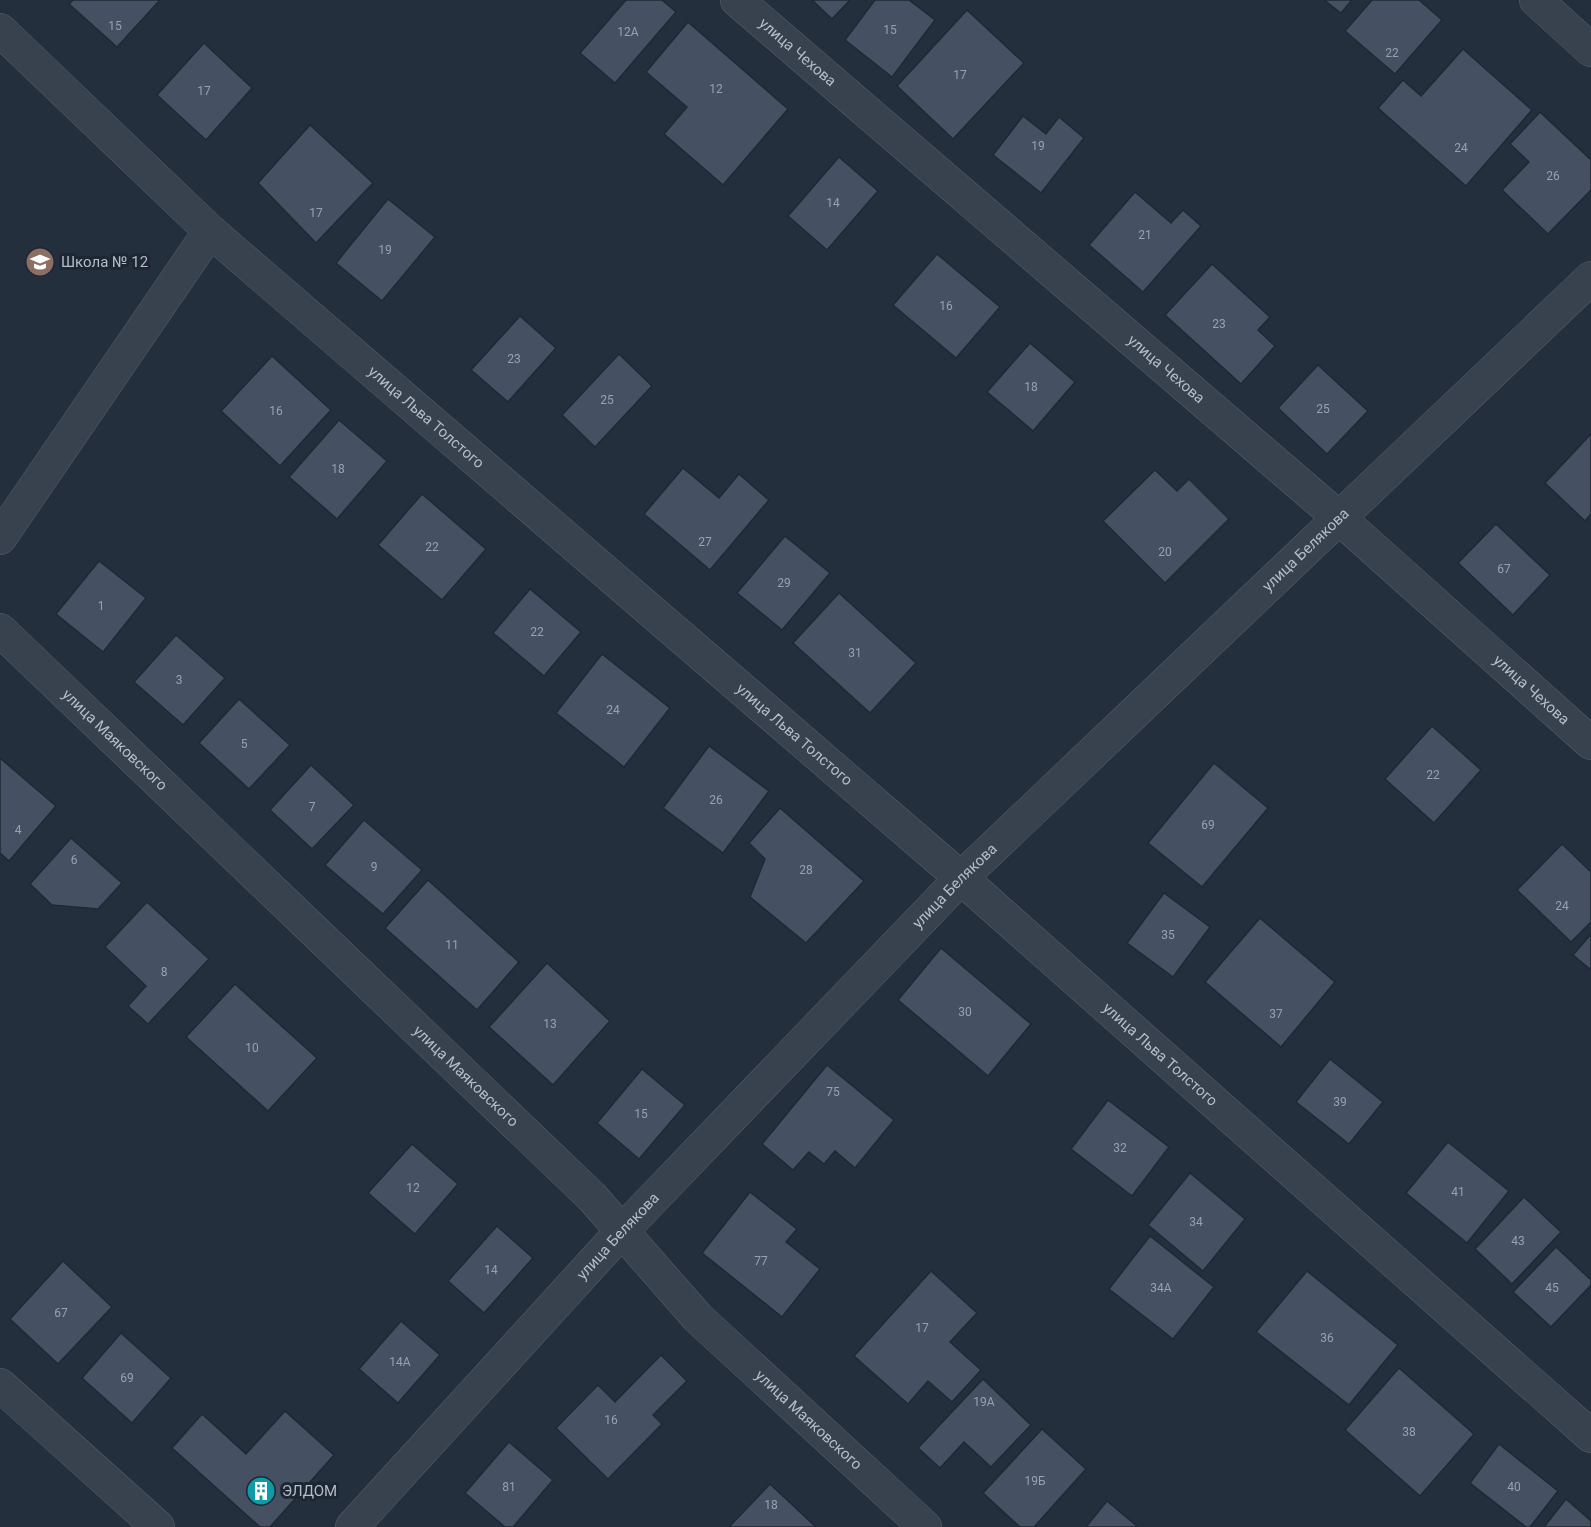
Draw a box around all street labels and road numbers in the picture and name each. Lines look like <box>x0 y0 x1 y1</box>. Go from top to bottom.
street label: улица Чехова <box>755 14 840 90</box>
street label: улица Чехова <box>1124 331 1208 407</box>
street label: улица Льва Толстого <box>364 362 488 472</box>
street label: улица Белякова <box>1259 504 1353 595</box>
street label: улица Чехова <box>1490 651 1573 728</box>
street label: улица Льва Толстого <box>733 680 856 789</box>
street label: улица Маяковского <box>59 686 171 794</box>
street label: улица Белякова <box>909 840 1001 932</box>
street label: улица Льва Толстого <box>1099 999 1221 1110</box>
street label: улица Маяковского <box>410 1022 522 1131</box>
street label: улица Белякова <box>573 1189 663 1284</box>
street label: улица Маяковского <box>752 1366 866 1473</box>

